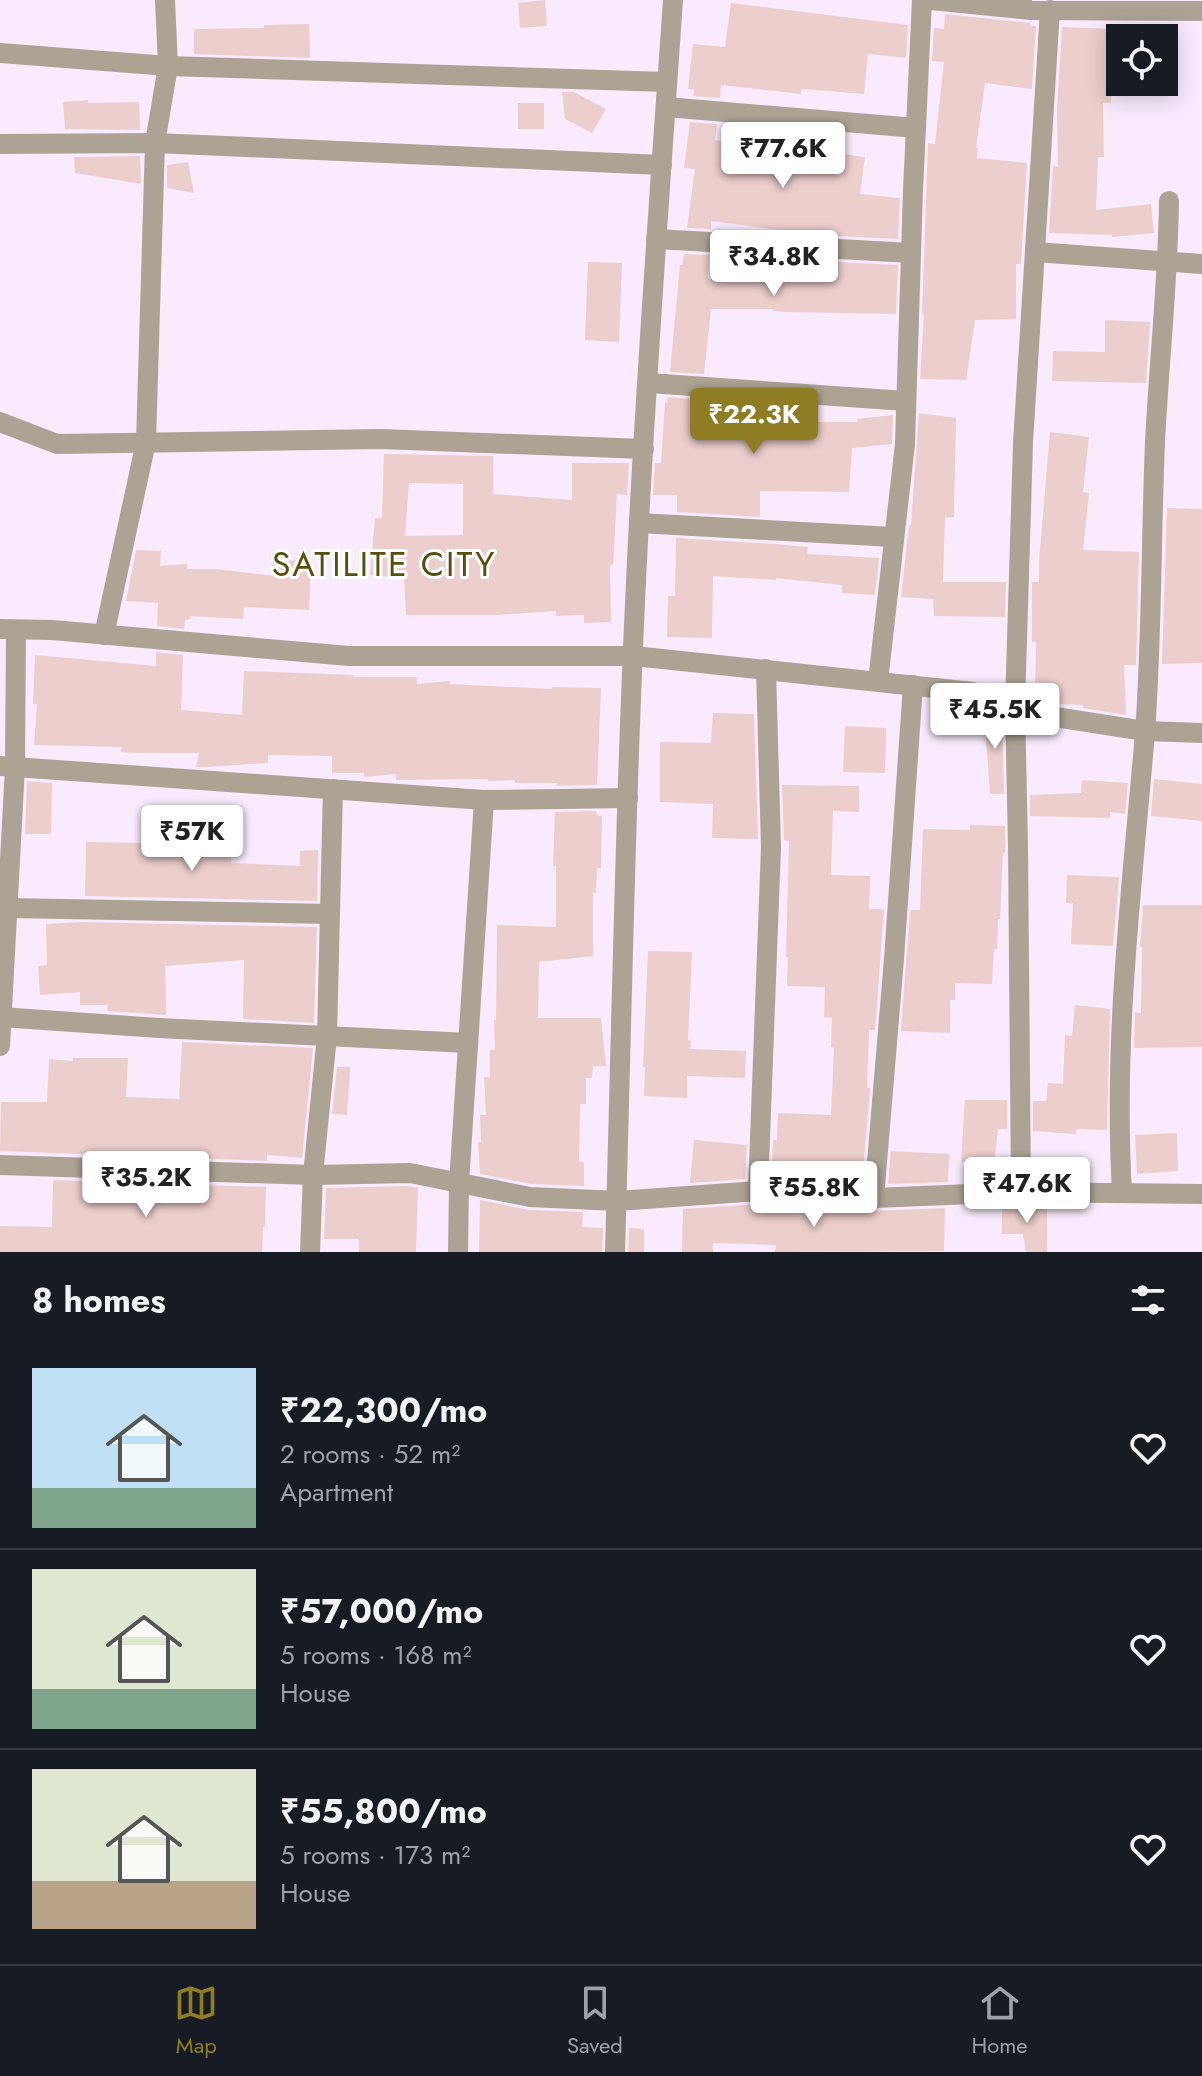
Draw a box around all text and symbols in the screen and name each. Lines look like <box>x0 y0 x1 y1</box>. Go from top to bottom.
map controls <box>1106 24 1178 96</box>
button: locate <box>1106 24 1178 96</box>
pin: ₹77.6K <box>718 122 848 190</box>
text: ₹77.6K <box>739 129 827 167</box>
pin: ₹34.8K <box>709 230 839 298</box>
text: ₹34.8K <box>728 237 820 275</box>
pin: ₹22.3K <box>689 388 819 456</box>
text: ₹22.3K <box>708 395 800 433</box>
district label: SATILITE CITY <box>272 540 496 589</box>
pin: ₹45.5K <box>930 683 1060 751</box>
text: ₹45.5K <box>948 690 1042 728</box>
pin: ₹57K <box>145 805 239 873</box>
text: ₹57K <box>159 812 225 850</box>
pin: ₹35.2K <box>81 1151 211 1219</box>
pin: ₹47.6K <box>962 1157 1092 1225</box>
text: ₹35.2K <box>100 1158 192 1196</box>
pin: ₹55.8K <box>749 1161 879 1229</box>
text: ₹47.6K <box>982 1164 1072 1202</box>
text: ₹55.8K <box>768 1168 860 1206</box>
text: 8 homes <box>32 1276 166 1325</box>
icon: filters <box>1126 1278 1170 1322</box>
text: ₹22,300/mo <box>280 1386 487 1435</box>
icon: home <box>96 1400 192 1496</box>
icon: heart <box>1126 1426 1170 1470</box>
text: 2 rooms · 52 m² <box>280 1435 460 1473</box>
text: Apartment <box>280 1473 393 1511</box>
text: ₹57,000/mo <box>280 1587 483 1636</box>
icon: home <box>96 1601 192 1697</box>
icon: heart <box>1126 1627 1170 1671</box>
text: 5 rooms · 168 m² <box>280 1636 472 1674</box>
text: House <box>280 1674 350 1712</box>
text: ₹55,800/mo <box>280 1787 487 1836</box>
icon: home <box>96 1801 192 1897</box>
icon: heart <box>1126 1827 1170 1871</box>
text: 5 rooms · 173 m² <box>280 1836 470 1874</box>
text: House <box>280 1874 350 1912</box>
tab: Map <box>174 1981 218 2061</box>
tab: Saved <box>567 1981 623 2061</box>
tab: Home <box>971 1981 1028 2061</box>

